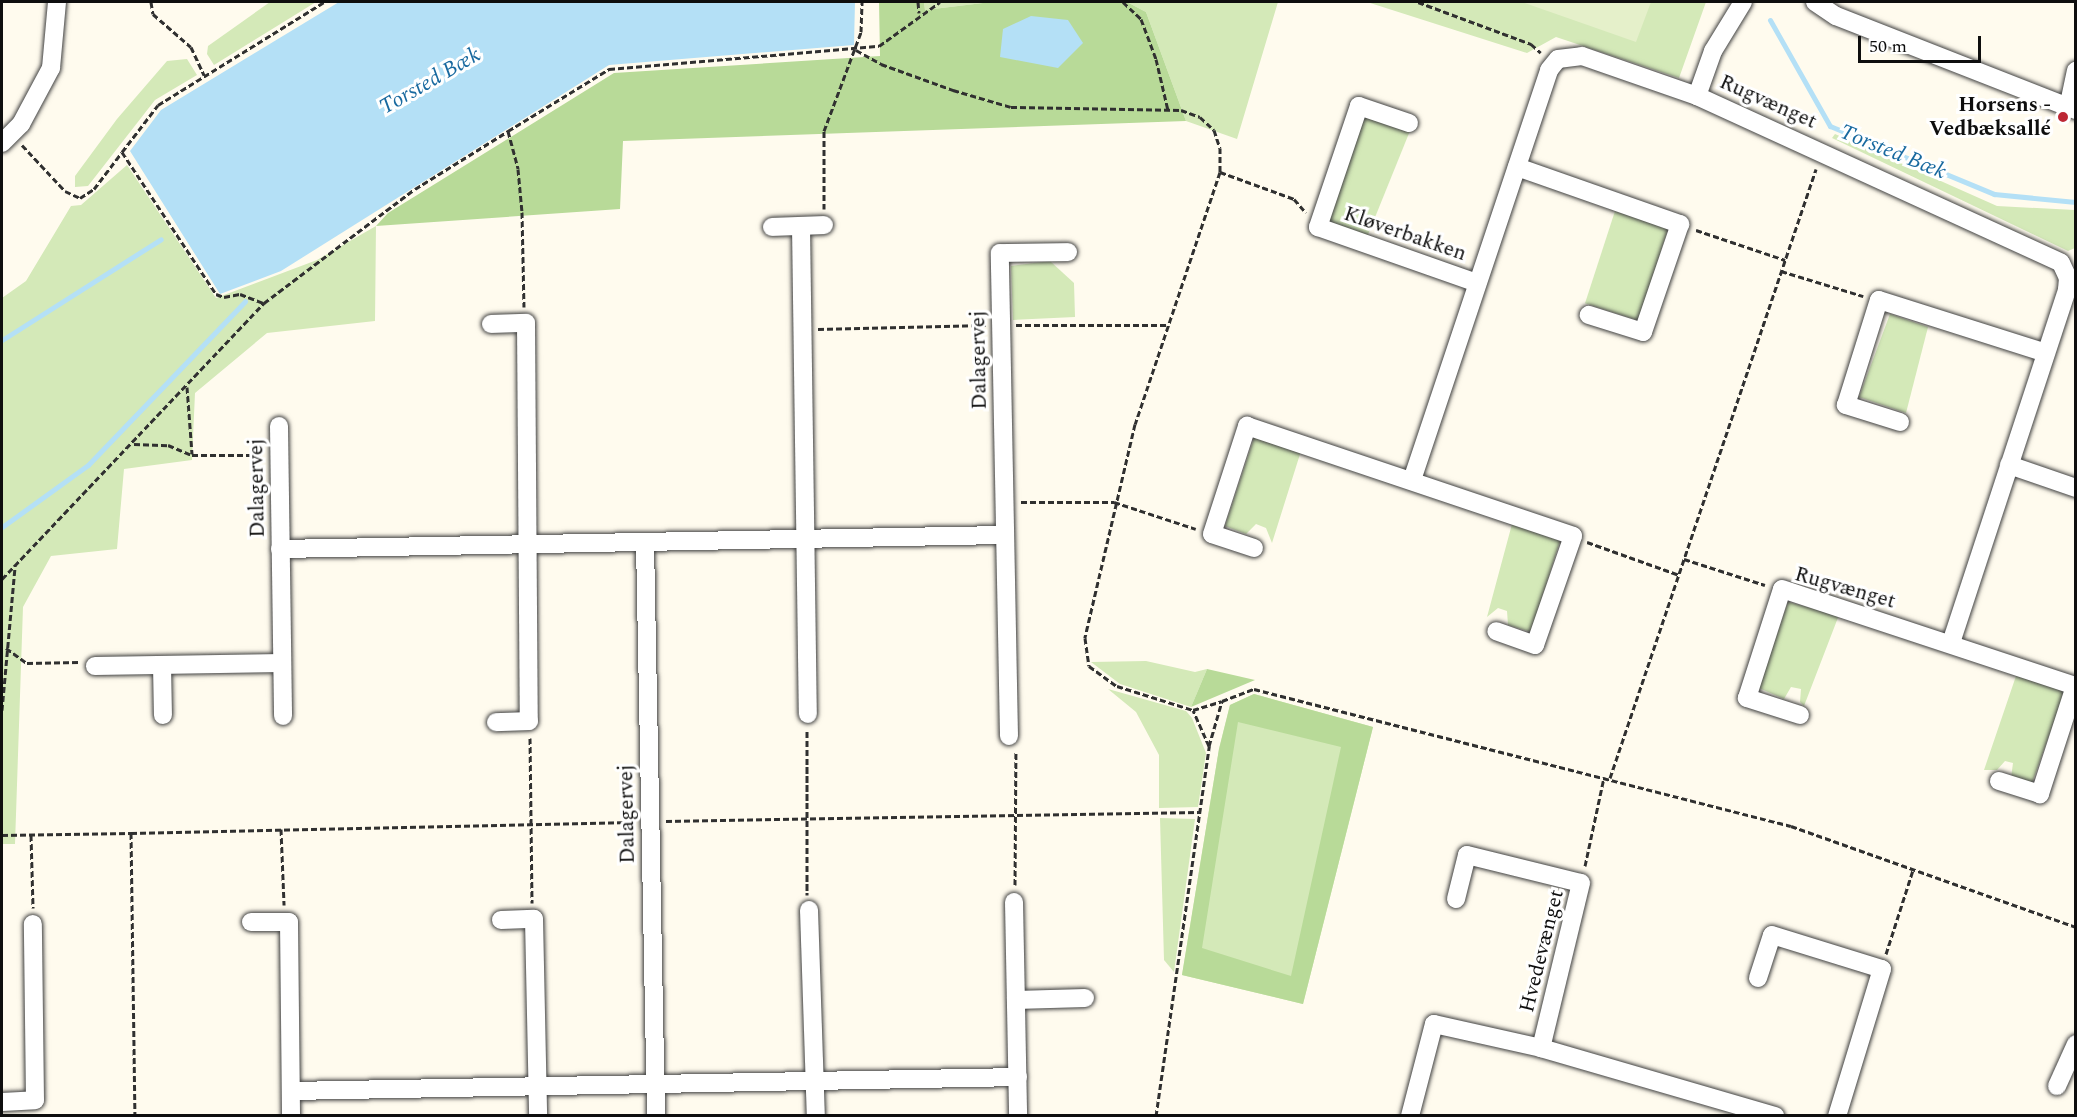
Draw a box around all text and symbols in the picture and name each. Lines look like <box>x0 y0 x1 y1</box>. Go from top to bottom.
scale bar <box>1861 24 1984 62</box>
text: 50 m <box>1869 33 1907 60</box>
water label: Torsted Bæk <box>375 41 485 121</box>
street label: Rugvænget <box>1716 69 1820 135</box>
place label: Horsens - Vedbæksallé <box>1929 92 2051 142</box>
marker: Horsens - Vedbæksallé <box>2056 110 2070 124</box>
water label: Torsted Bæk <box>1836 119 1950 185</box>
street label: Kløverbakken <box>1340 201 1470 267</box>
street label: Dalagervej <box>966 310 992 410</box>
street label: Dalagervej <box>244 438 270 538</box>
street label: Rugvænget <box>1792 562 1898 614</box>
street label: Dalagervej <box>614 764 640 864</box>
street label: Hvedevænget <box>1515 887 1569 1015</box>

